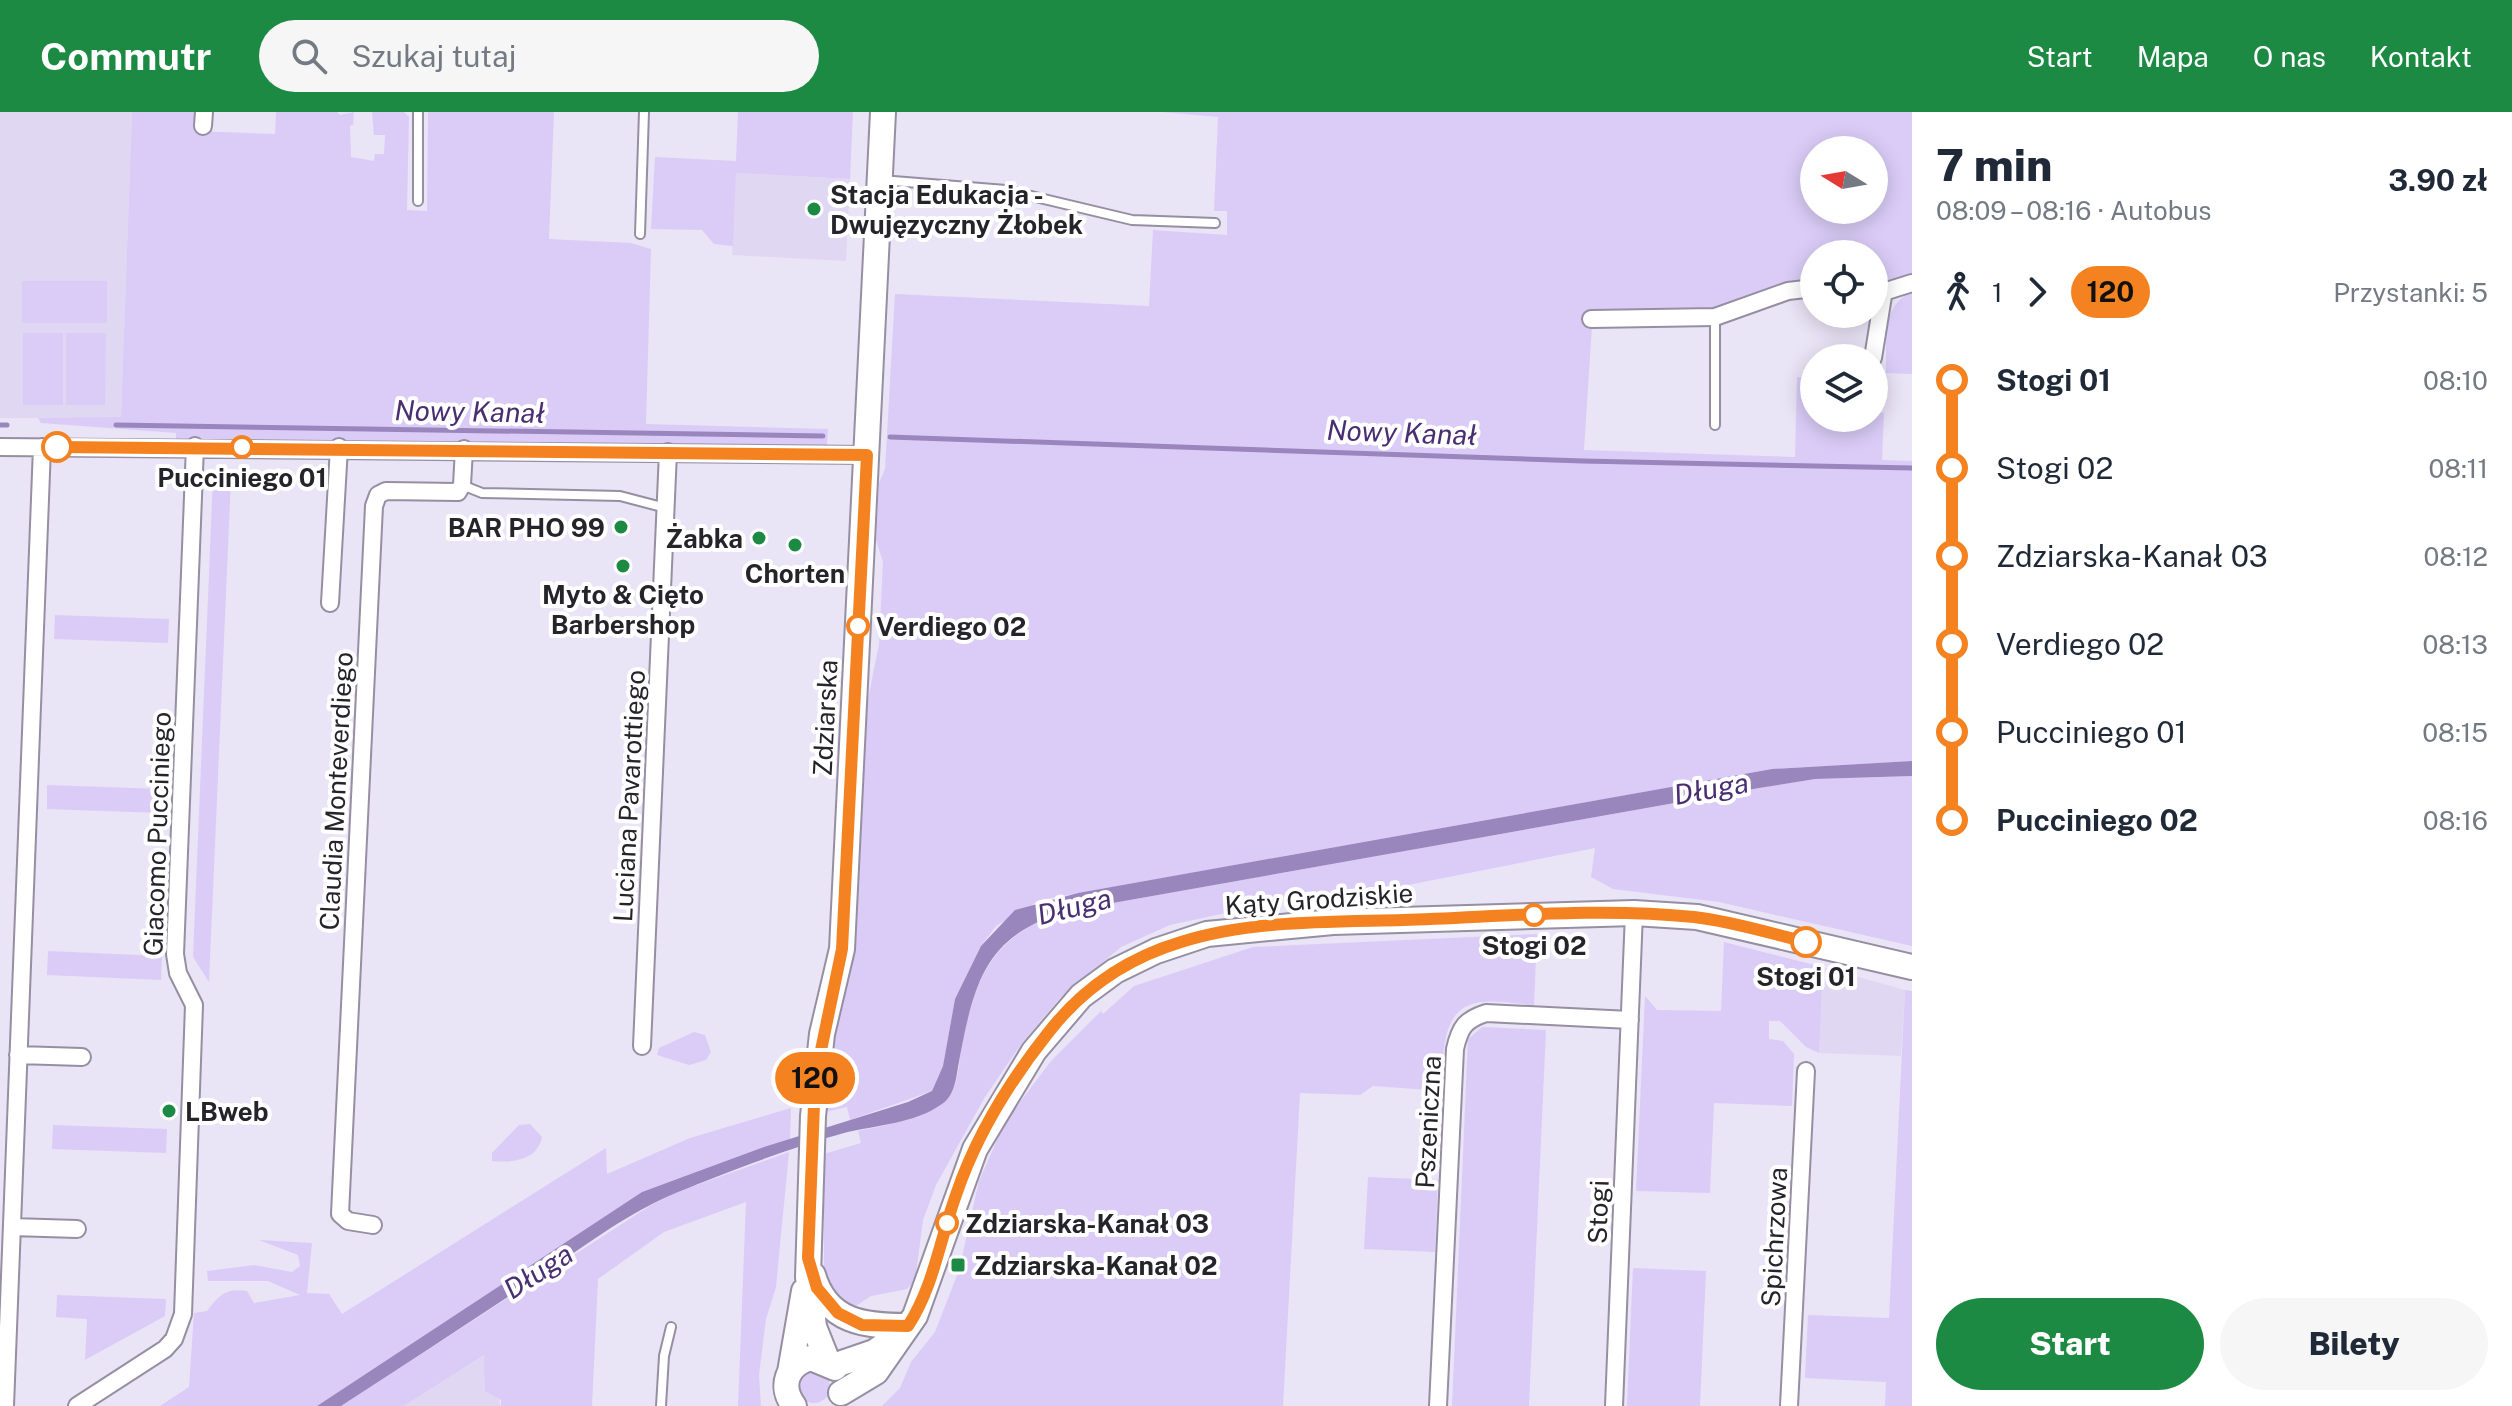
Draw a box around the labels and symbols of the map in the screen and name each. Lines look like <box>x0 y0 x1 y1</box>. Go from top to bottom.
north arrow <box>1800 136 1888 224</box>
place label: Stacja Edukacja - Dwujęzyczny Żłobek <box>830 179 1083 240</box>
marker: Stacja Edukacja - Dwujęzyczny Żłobek <box>805 200 823 218</box>
water label: Nowy Kanał <box>394 393 546 429</box>
water label: Nowy Kanał <box>1326 413 1478 451</box>
unlabelled marker <box>42 432 72 462</box>
marker: Pucciniego 01 <box>231 436 253 458</box>
place label: Pucciniego 01 <box>157 462 327 493</box>
place label: BAR PHO 99 <box>448 512 605 543</box>
marker: BAR PHO 99 <box>612 518 630 536</box>
place label: Żabka <box>665 523 743 554</box>
marker: Żabka <box>750 529 768 547</box>
marker: Chorten <box>786 536 804 554</box>
marker: Myto & Cięto Barbershop <box>614 557 632 575</box>
place label: Chorten <box>745 558 845 589</box>
place label: Myto & Cięto Barbershop <box>542 579 704 640</box>
place label: Verdiego 02 <box>876 611 1026 642</box>
marker: Verdiego 02 <box>847 615 869 637</box>
street label: Claudia Monteverdiego <box>313 651 359 931</box>
street label: Zdziarska <box>806 659 844 777</box>
street label: Luciana Pavarottiego <box>607 669 651 923</box>
street label: Giacomo Pucciniego <box>137 711 177 957</box>
water label: Długa <box>1671 765 1751 811</box>
street label: Kąty Grodziskie <box>1224 877 1414 921</box>
water label: Długa <box>1033 881 1115 931</box>
marker: Stogi 02 <box>1523 904 1545 926</box>
marker: Stogi 01 <box>1791 927 1821 957</box>
place label: Stogi 02 <box>1481 930 1587 961</box>
place label: Stogi 01 <box>1756 961 1856 992</box>
line badge: 120 <box>769 1052 861 1104</box>
street label: Pszeniczna <box>1409 1055 1447 1189</box>
place label: LBweb <box>185 1096 269 1127</box>
marker: LBweb <box>160 1102 178 1120</box>
street label: Spichrzowa <box>1755 1166 1793 1308</box>
street label: Stogi <box>1581 1180 1615 1244</box>
place label: Zdziarska-Kanał 03 <box>965 1208 1209 1239</box>
marker: Zdziarska-Kanał 03 <box>936 1212 958 1234</box>
water label: Długa <box>497 1237 579 1305</box>
place label: Zdziarska-Kanał 02 <box>974 1250 1217 1281</box>
marker: Zdziarska-Kanał 02 <box>949 1256 967 1274</box>

